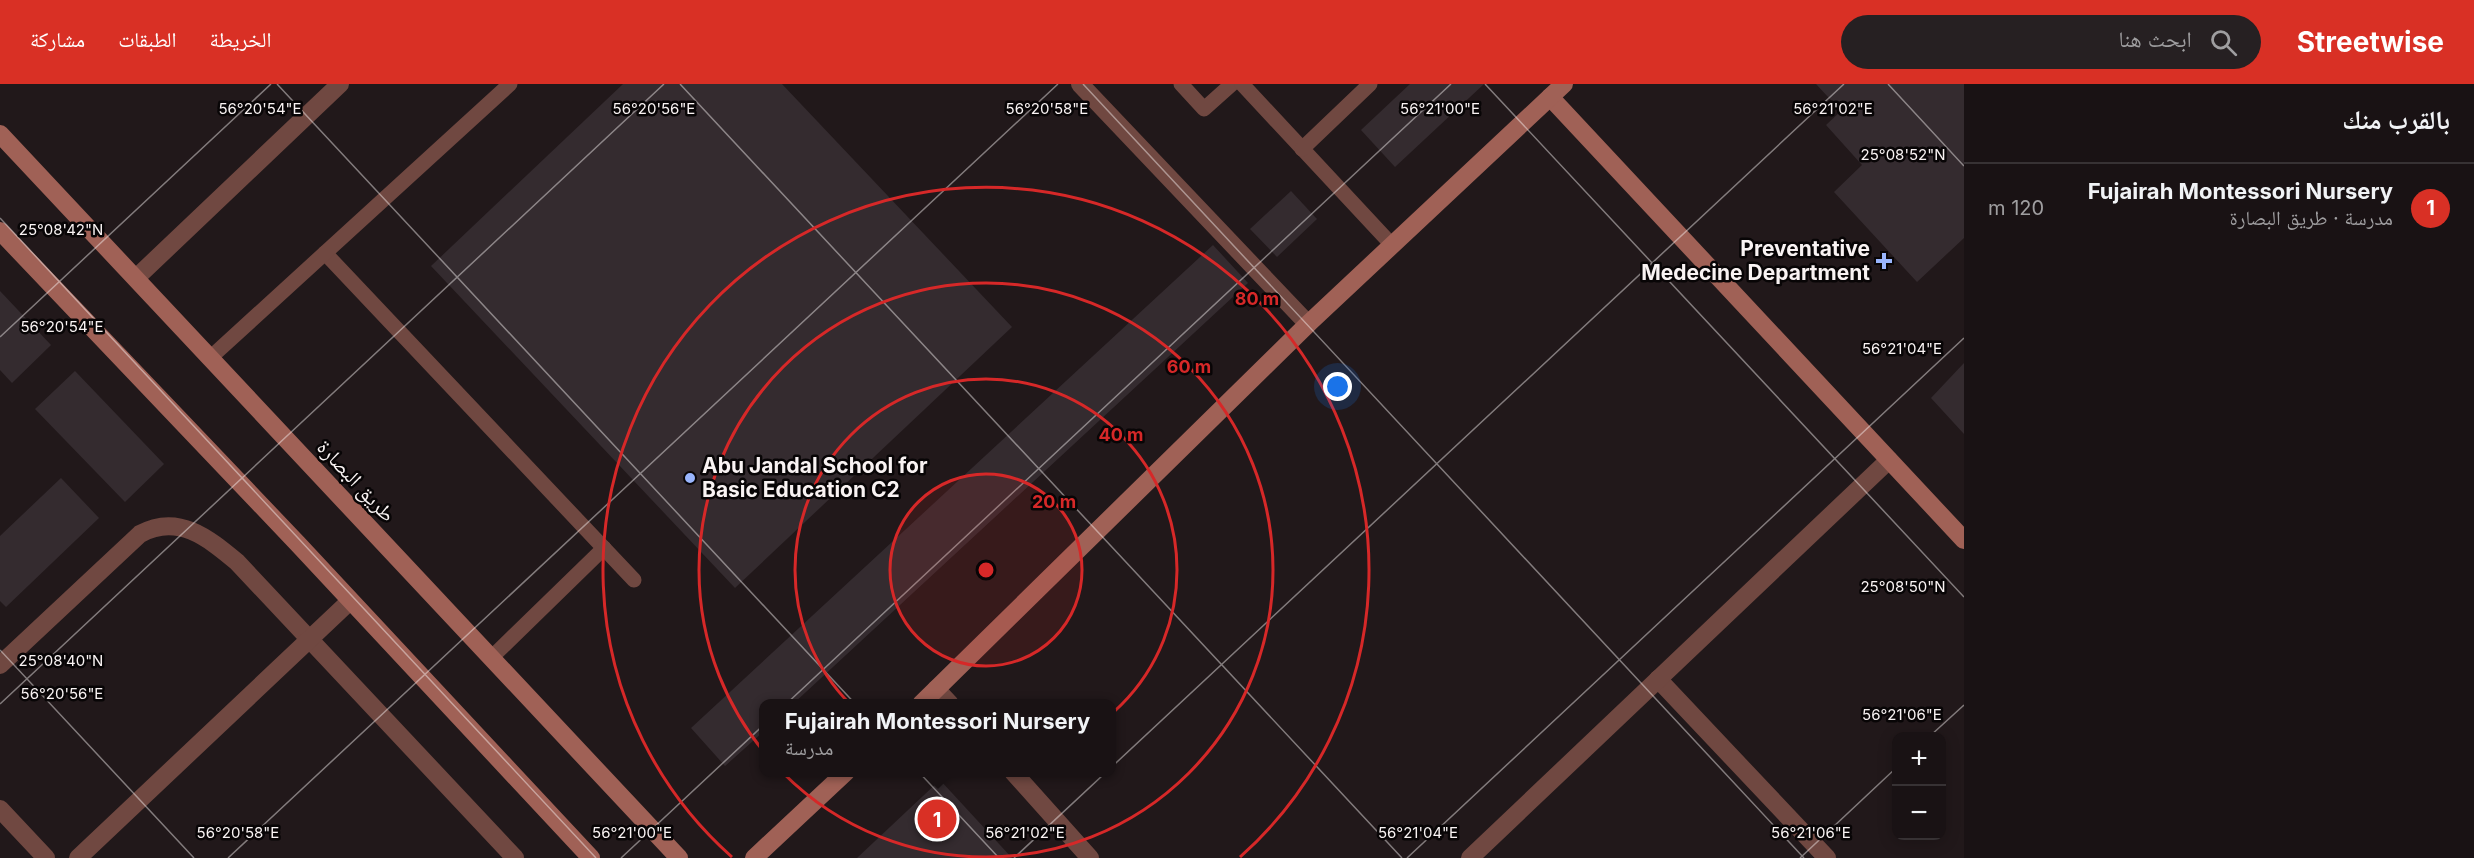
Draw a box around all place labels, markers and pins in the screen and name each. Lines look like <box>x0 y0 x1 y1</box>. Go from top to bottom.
place label: Preventative Medecine Department <box>1641 236 1870 285</box>
marker: Preventative Medecine Department <box>1875 252 1893 270</box>
place label: Abu Jandal School for Basic Education C2 <box>702 453 928 502</box>
marker: Abu Jandal School for Basic Education C2 <box>683 471 697 485</box>
centre of rings <box>976 560 996 580</box>
pin: 1 <box>918 796 956 842</box>

